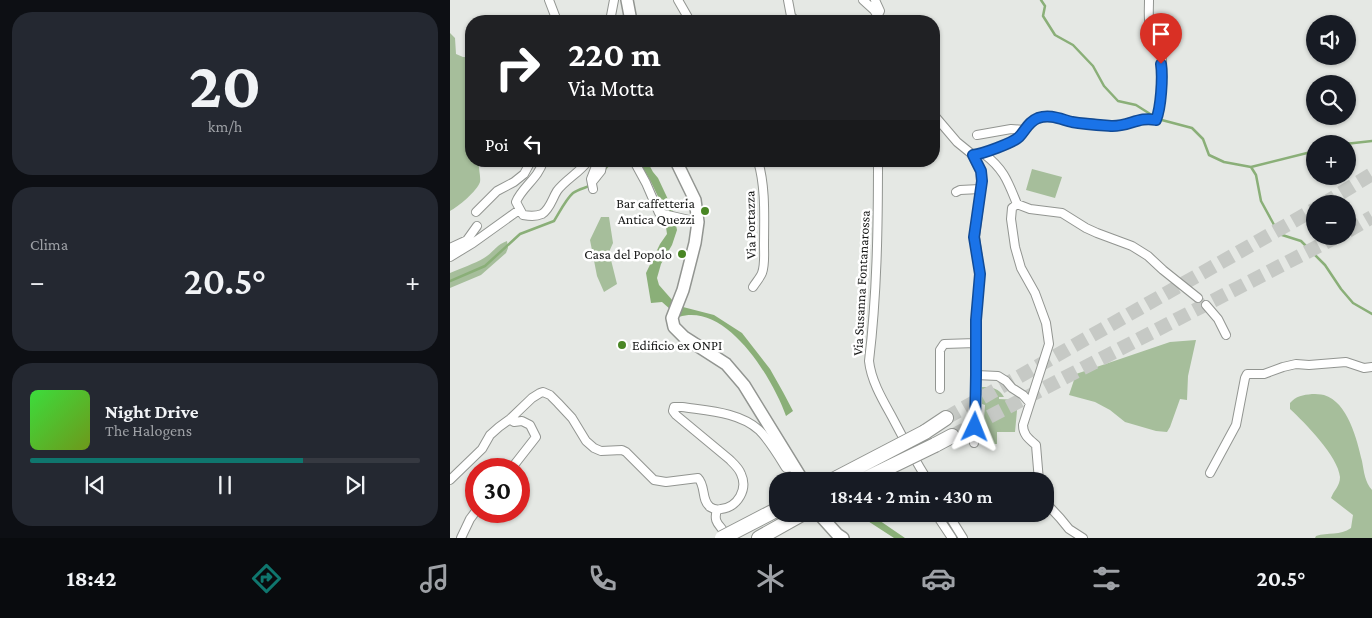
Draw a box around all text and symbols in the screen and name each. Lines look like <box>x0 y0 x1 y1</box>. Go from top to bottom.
pin <box>1140 13 1182 64</box>
map controls <box>1306 15 1356 245</box>
button: sound <box>1306 15 1356 65</box>
icon: arrive <box>1147 20 1175 48</box>
icon: right <box>485 35 550 100</box>
text: 220 m <box>568 35 661 74</box>
text: 20 <box>189 49 261 121</box>
button: search <box>1306 75 1356 125</box>
text: Via Motta <box>568 76 654 101</box>
text: km/h <box>208 118 242 135</box>
icon: left <box>519 130 547 158</box>
text: Poi <box>485 134 509 155</box>
button: + <box>1306 135 1356 185</box>
street label: Via Portazza <box>741 190 759 259</box>
place label: Bar caffetteria Antica Quezzi <box>616 195 696 227</box>
button: − <box>1306 195 1356 245</box>
marker: Bar caffetteria Antica Quezzi <box>699 205 711 217</box>
street label: Via Susanna Fontanarossa <box>849 209 873 356</box>
text: Clima <box>30 236 68 253</box>
place label: Casa del Popolo <box>584 246 672 262</box>
marker: Casa del Popolo <box>676 248 688 260</box>
text: 20.5° <box>184 260 266 302</box>
text: − <box>30 266 45 297</box>
text: + <box>405 266 420 297</box>
place label: Edificio ex ONPI <box>632 337 722 353</box>
marker: Edificio ex ONPI <box>616 339 628 351</box>
position arrow <box>948 400 1000 452</box>
text: Night Drive <box>105 401 198 422</box>
text: The Halogens <box>105 422 192 439</box>
speed limit sign: 30 <box>465 458 530 523</box>
icon: previous <box>81 471 109 499</box>
icon: pause <box>211 471 239 499</box>
icon: next <box>341 471 369 499</box>
text: 18:44 · 2 min · 430 m <box>831 486 992 507</box>
icon: directions <box>249 561 284 596</box>
icon: music <box>417 561 452 596</box>
icon: phone <box>585 561 620 596</box>
icon: climate <box>753 561 788 596</box>
icon: car <box>921 561 956 596</box>
icon: filters <box>1089 561 1124 596</box>
text: 18:42 <box>66 566 116 591</box>
text: 20.5° <box>1256 566 1305 591</box>

